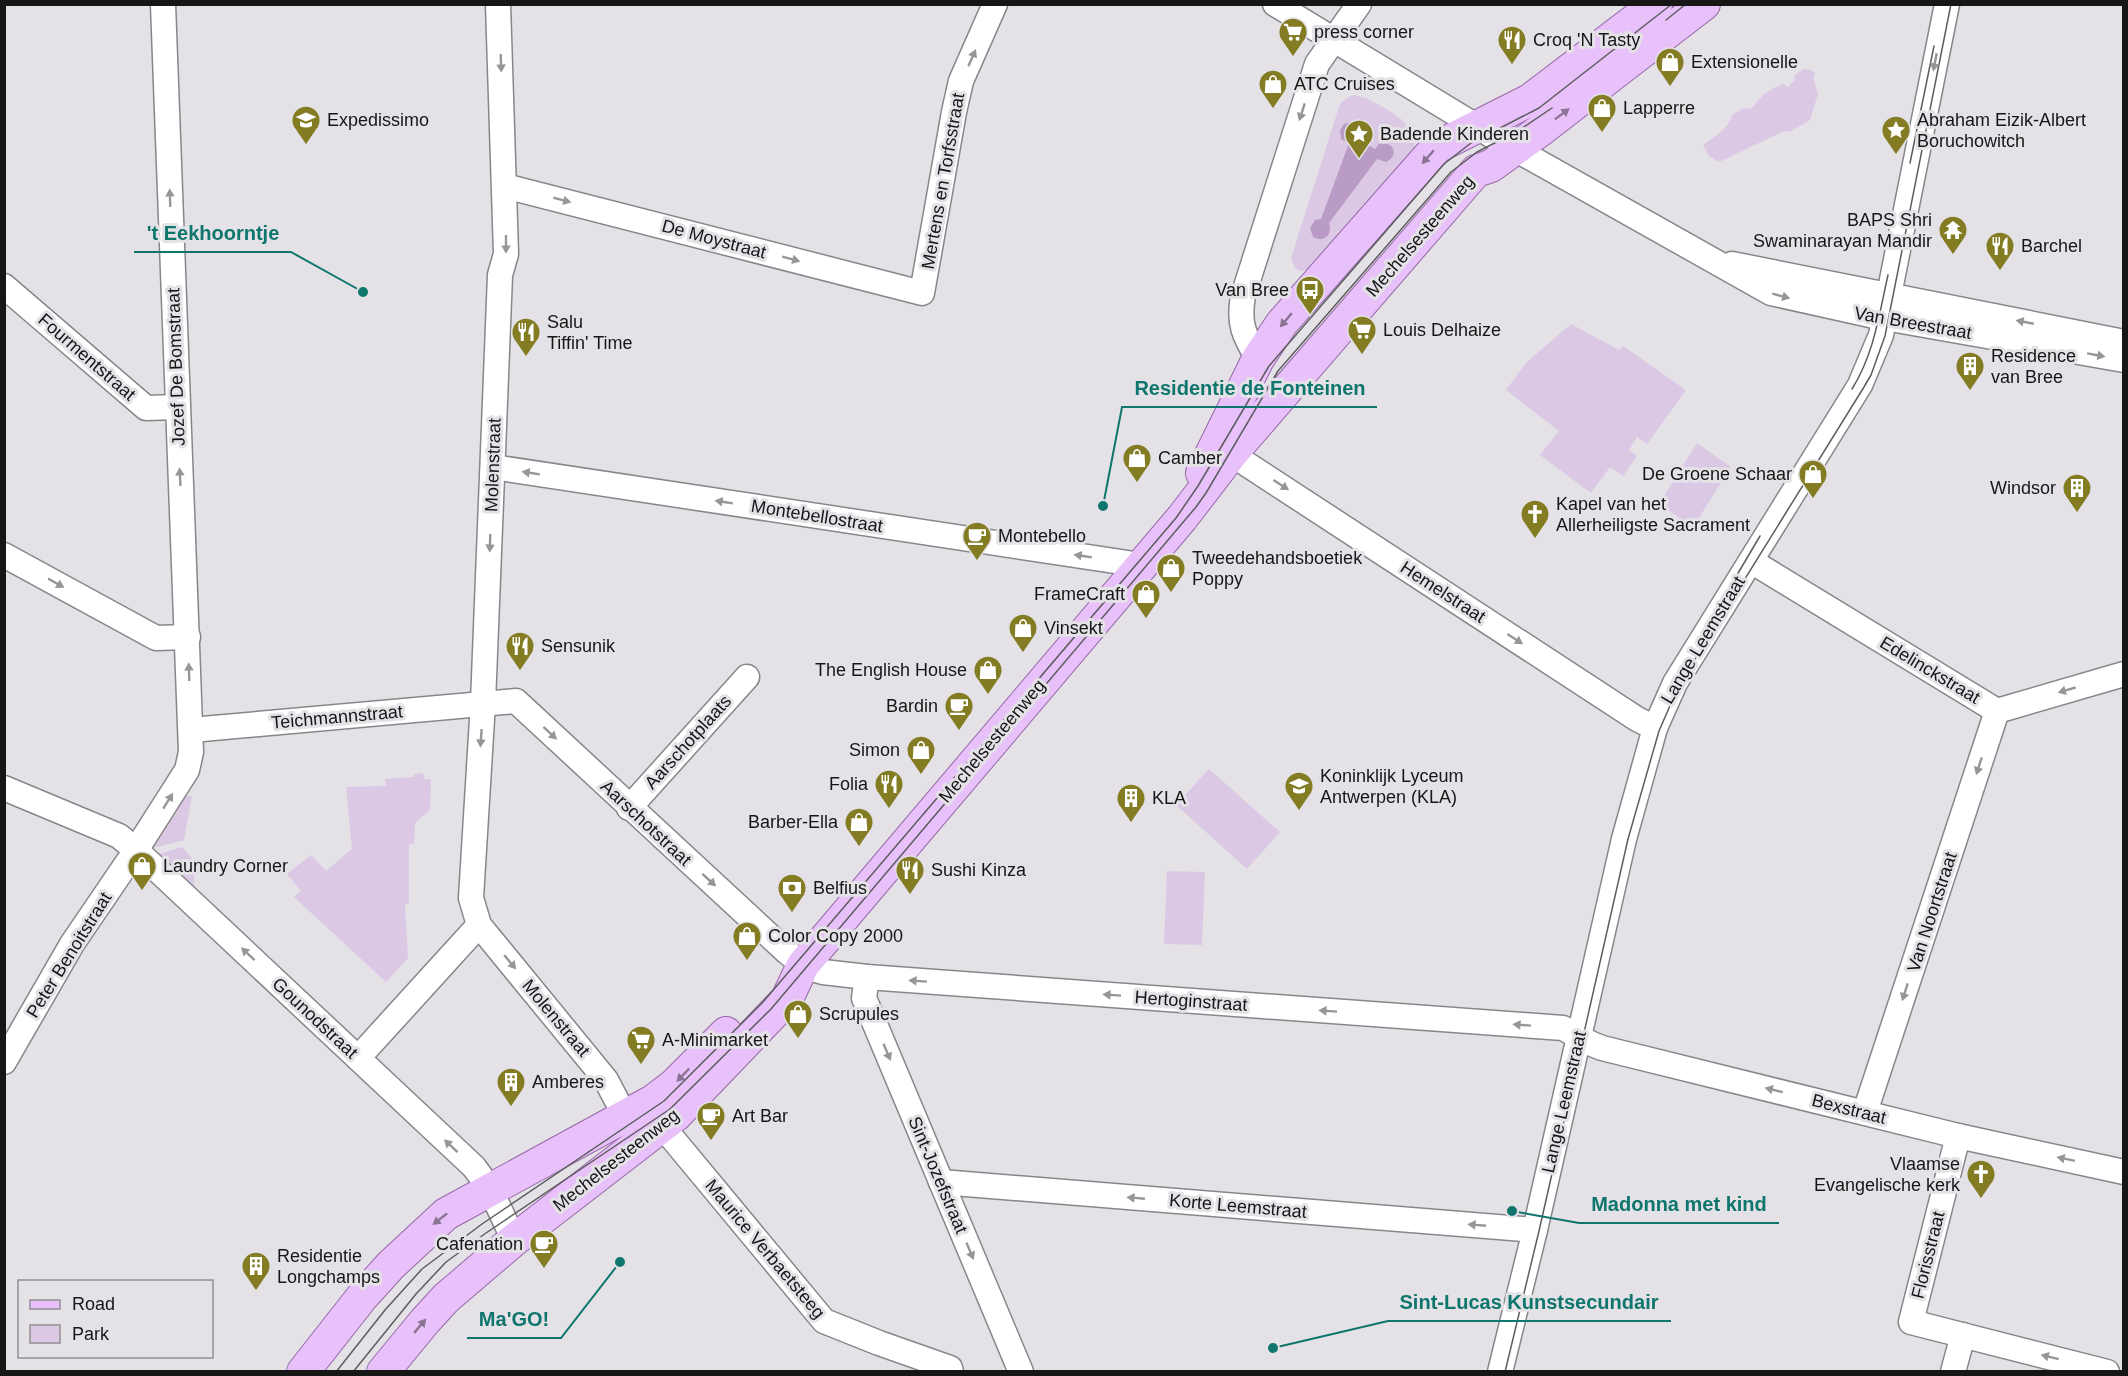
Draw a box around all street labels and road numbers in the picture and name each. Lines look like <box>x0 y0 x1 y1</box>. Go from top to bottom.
street label: Mertens en Torfsstraat <box>918 91 968 271</box>
street label: Mechelsesteenweg <box>1362 171 1478 301</box>
street label: De Moystraat <box>660 215 768 263</box>
street label: Jozef De Bomstraat <box>163 288 189 446</box>
street label: Van Breestraat <box>1853 303 1973 343</box>
street label: Fourmentstraat <box>34 309 140 405</box>
street label: Molenstraat <box>481 418 505 512</box>
street label: Montebellostraat <box>750 496 884 536</box>
street label: Hemelstraat <box>1397 557 1489 627</box>
street label: Lange Leemstraat <box>1657 573 1749 707</box>
street label: Edelinckstraat <box>1876 632 1984 708</box>
street label: Mechelsesteenweg <box>935 676 1049 806</box>
street label: Aarschotplaats <box>641 691 735 793</box>
street label: Teichmannstraat <box>270 701 404 733</box>
street label: Aarschotstraat <box>597 776 695 870</box>
street label: Van Noortstraat <box>1903 850 1961 974</box>
street label: Peter Benoitstraat <box>22 889 116 1021</box>
street label: Gounodstraat <box>268 973 362 1063</box>
street label: Molenstraat <box>518 976 594 1060</box>
street label: Hertoginstraat <box>1134 987 1248 1015</box>
street label: Lange Leemstraat <box>1538 1029 1590 1175</box>
street label: Bexstraat <box>1810 1090 1888 1128</box>
street label: Mechelsesteenweg <box>549 1105 683 1215</box>
street label: Sint-Jozefstraat <box>904 1114 972 1236</box>
street label: Maurice Verbaetsteeg <box>701 1176 829 1322</box>
street label: Korte Leemstraat <box>1168 1190 1308 1222</box>
street label: Florisstraat <box>1908 1209 1948 1301</box>

